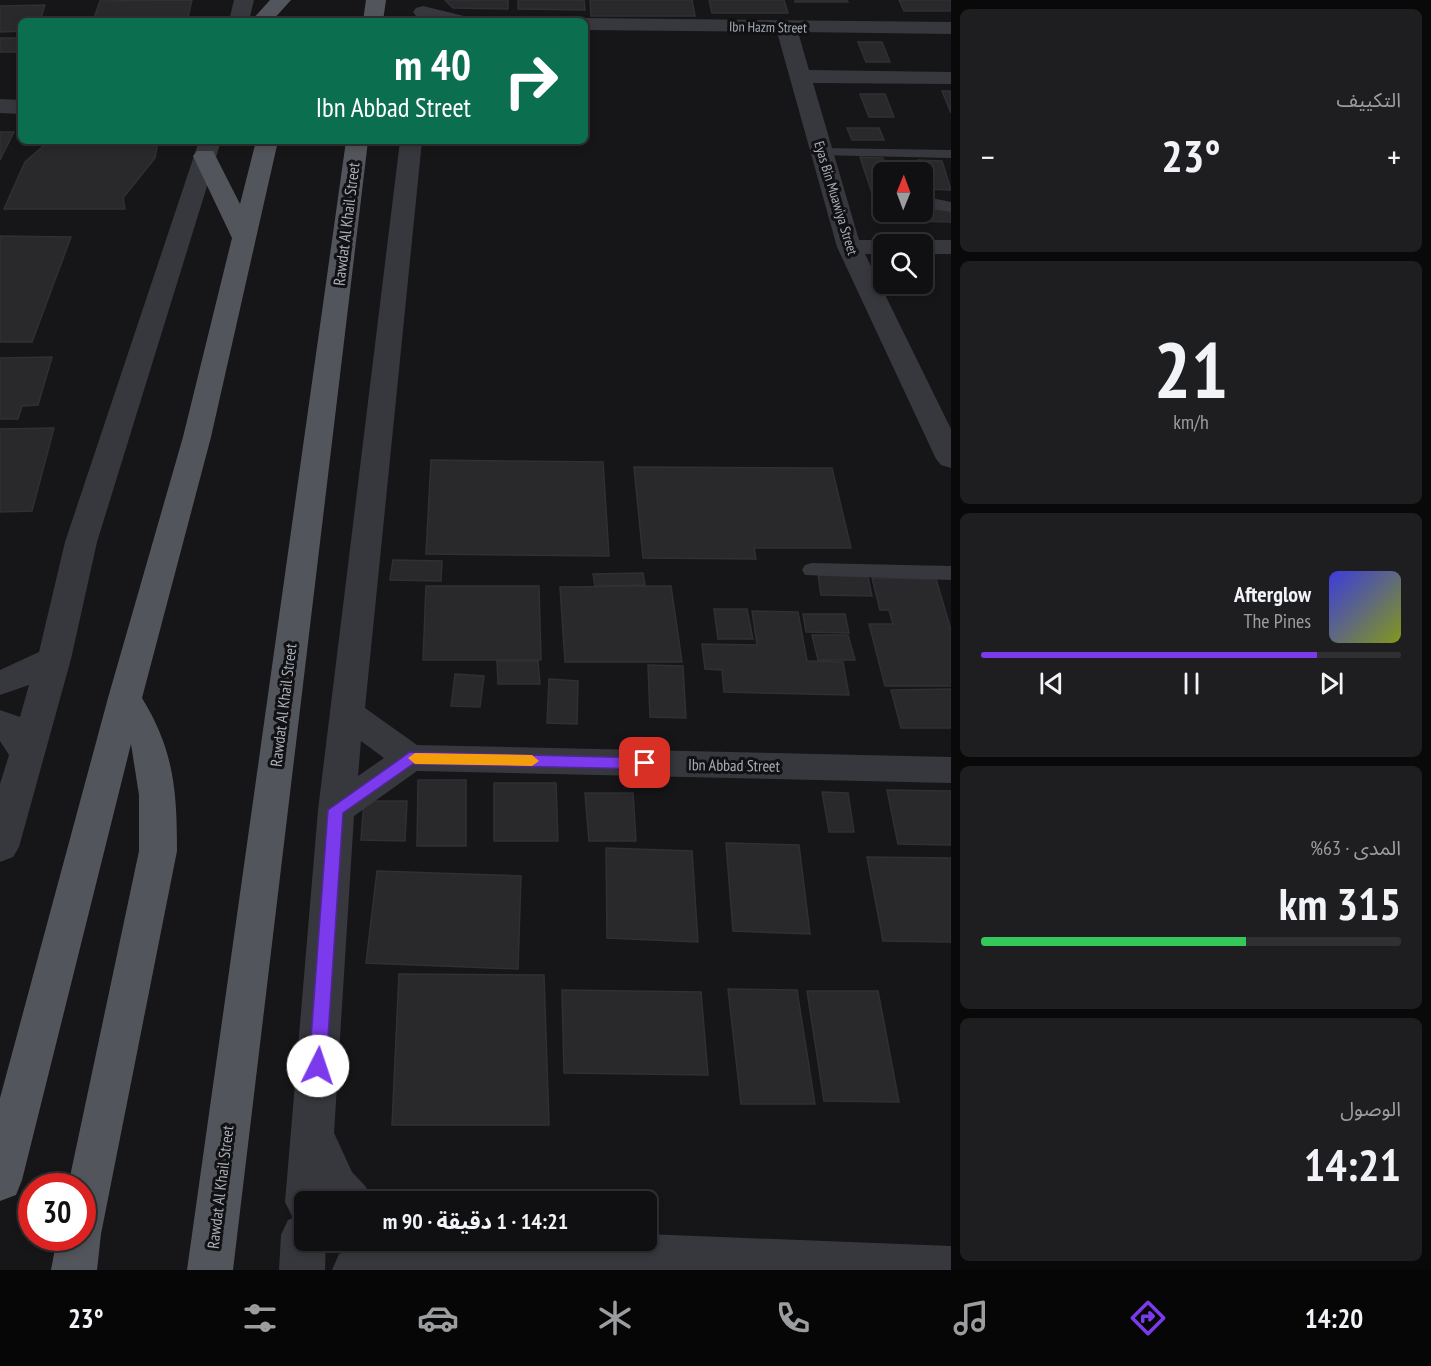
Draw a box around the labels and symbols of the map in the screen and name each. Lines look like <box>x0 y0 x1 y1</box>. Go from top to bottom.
street label: Ibn Hazm Street <box>729 17 807 37</box>
street label: Eyas Bin Muawiya Street <box>810 139 862 257</box>
street label: Rawdat Al Khail Street <box>329 161 364 287</box>
north arrow <box>873 162 933 222</box>
street label: Rawdat Al Khail Street <box>266 642 301 768</box>
pin <box>619 737 670 788</box>
street label: Ibn Abbad Street <box>688 754 781 776</box>
position arrow <box>286 1034 350 1098</box>
street label: Rawdat Al Khail Street <box>203 1124 238 1250</box>
speed limit sign: 30 <box>18 1173 96 1251</box>

